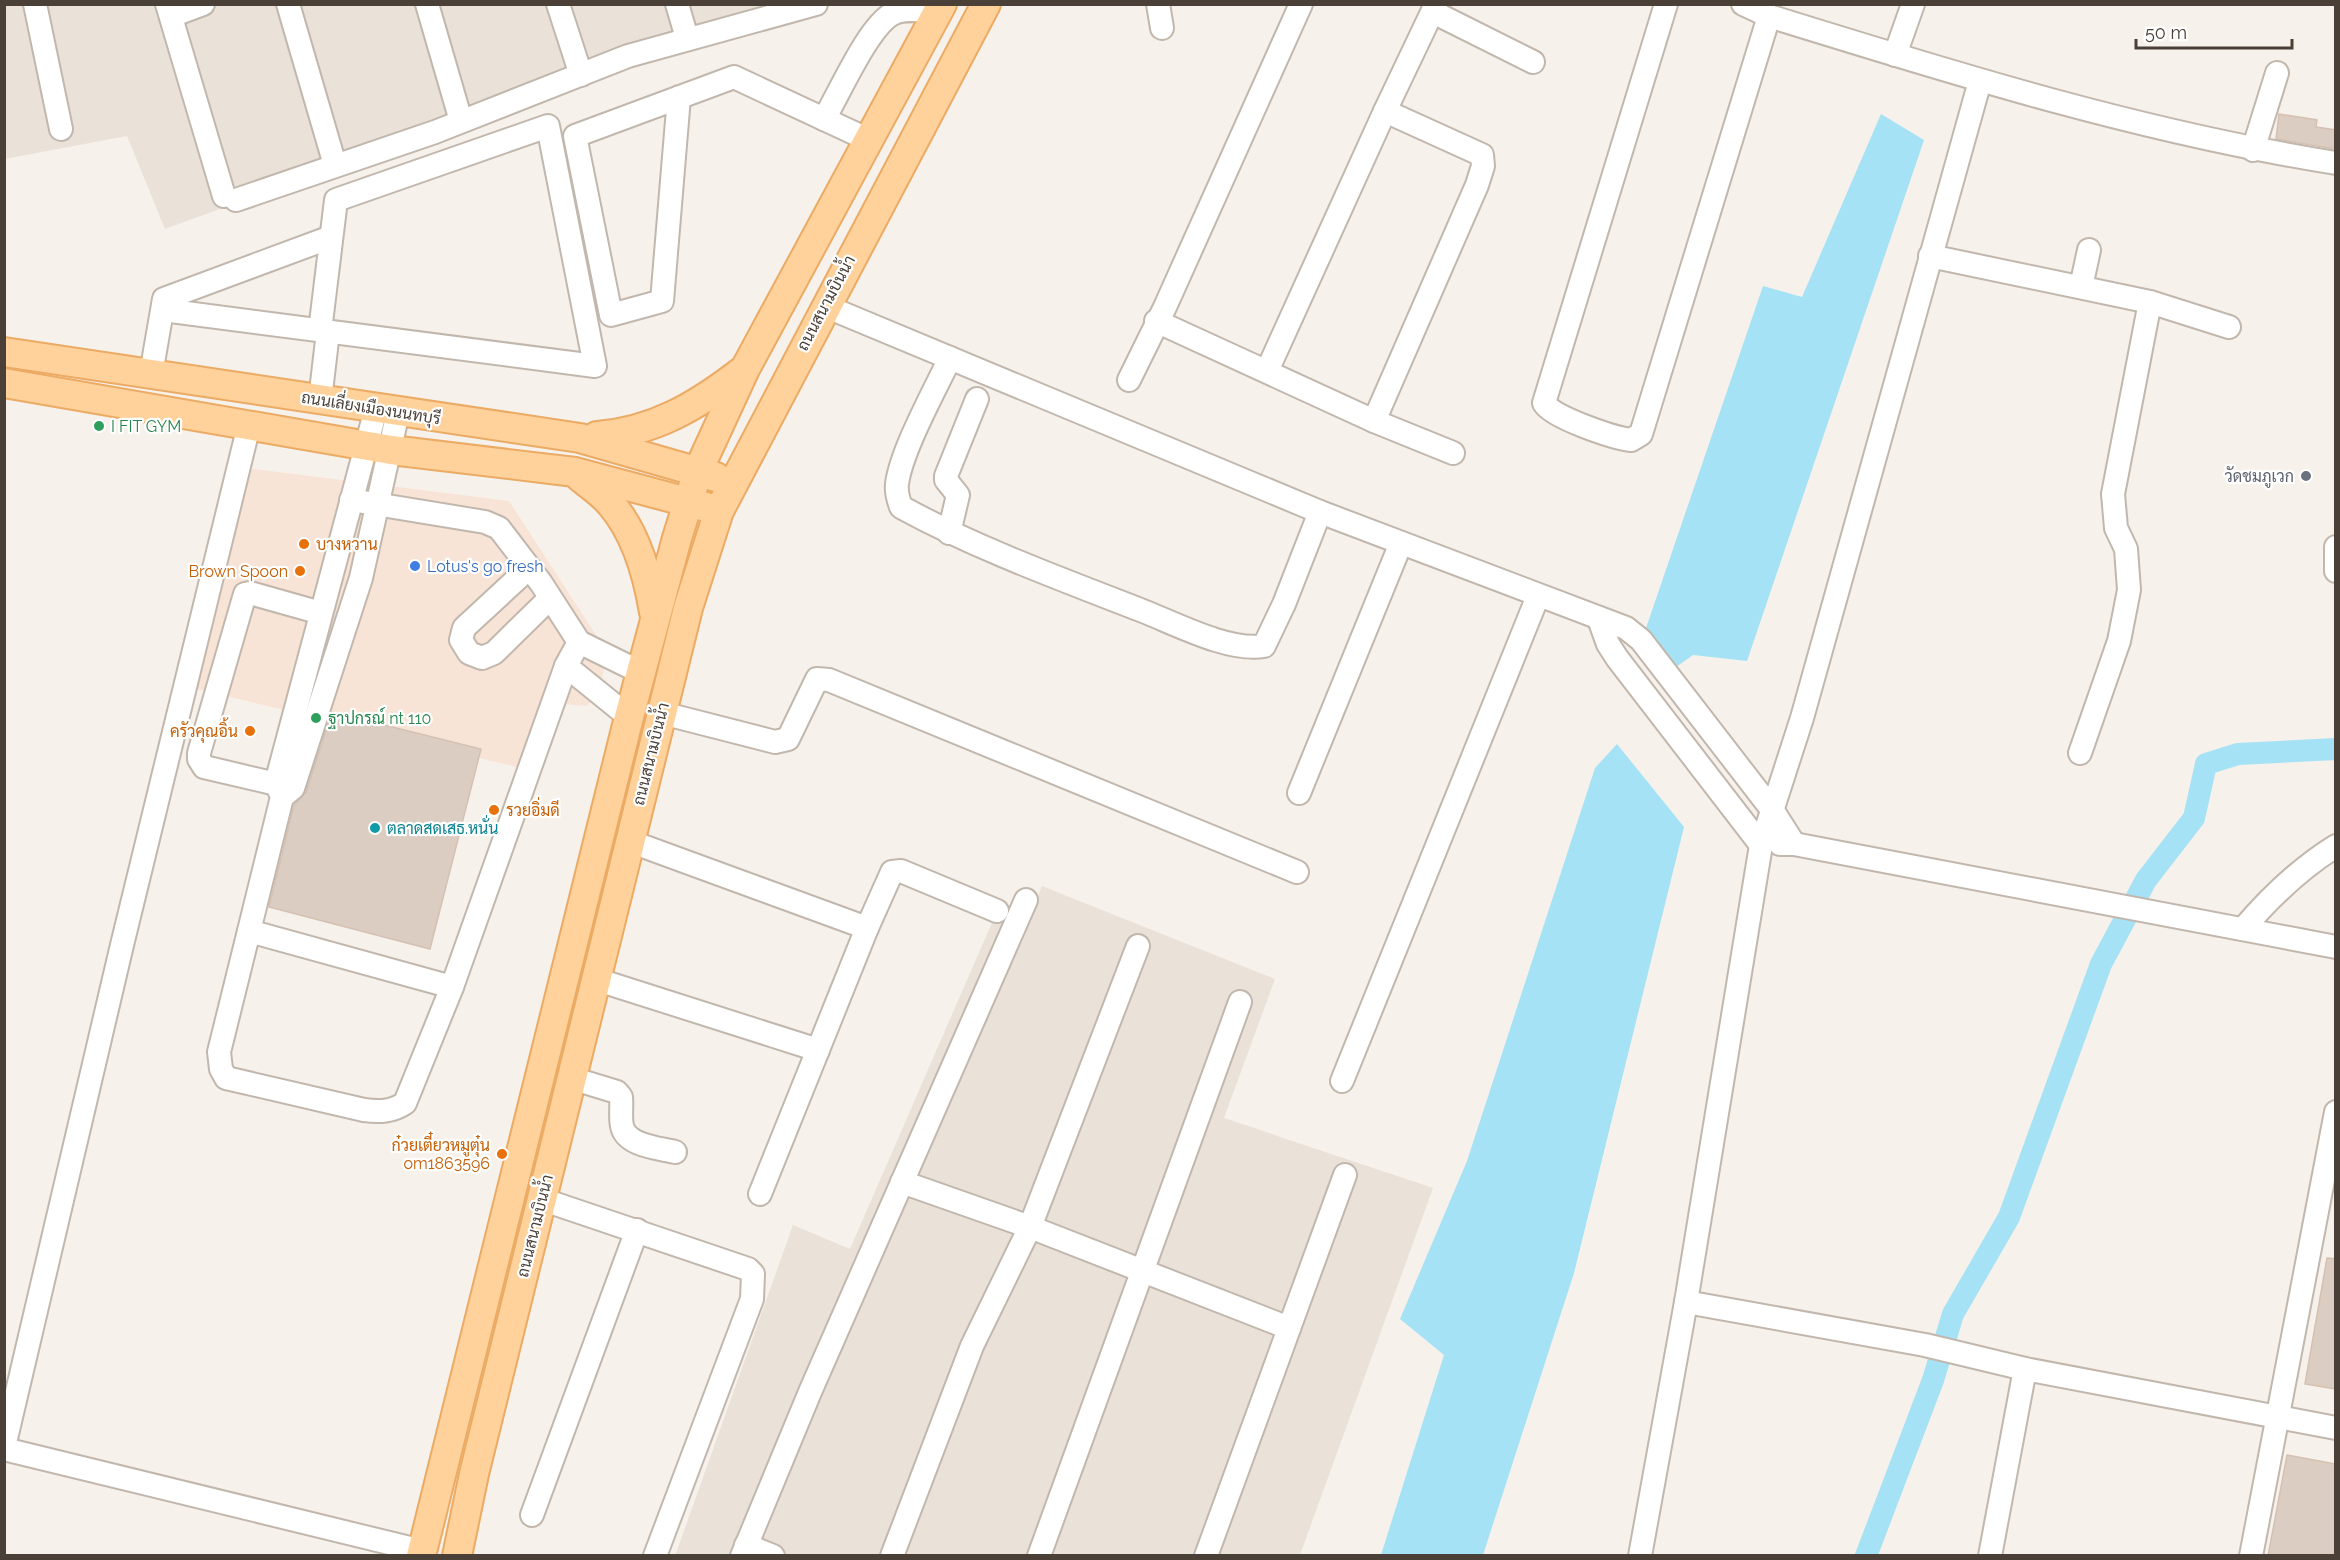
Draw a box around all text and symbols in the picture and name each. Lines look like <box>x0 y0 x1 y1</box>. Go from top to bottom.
scale bar <box>2136 12 2292 50</box>
text: 50 m <box>2145 22 2187 43</box>
street label: ถนนสนามบินน้ำ <box>789 250 859 354</box>
street label: ถนนเลี่ยงเมืองนนทบุรี <box>300 383 443 430</box>
place label: I FIT GYM <box>111 417 181 436</box>
marker: I FIT GYM <box>92 419 106 433</box>
place label: วัดชมภูเวก <box>2225 466 2294 488</box>
marker: วัดชมภูเวก <box>2299 469 2313 483</box>
place label: บางหวาน <box>316 535 378 554</box>
marker: บางหวาน <box>297 537 311 551</box>
place label: Lotus's go fresh <box>427 557 544 576</box>
marker: Lotus's go fresh <box>408 559 422 573</box>
place label: Brown Spoon <box>188 562 288 581</box>
marker: Brown Spoon <box>293 564 307 578</box>
street label: ถนนสนามบินน้ำ <box>624 699 673 807</box>
place label: ฐาปกรณ์ nt 110 <box>327 706 431 729</box>
marker: ฐาปกรณ์ nt 110 <box>309 711 323 725</box>
place label: ครัวคุณอิ้น <box>170 717 238 743</box>
marker: ครัวคุณอิ้น <box>243 724 257 738</box>
place label: รวยอิ่มดี <box>506 796 560 820</box>
marker: รวยอิ่มดี <box>487 803 501 817</box>
place label: ตลาดสดเสธ.หนั่น <box>387 814 498 838</box>
marker: ตลาดสดเสธ.หนั่น <box>368 821 382 835</box>
place label: ก๋วยเตี๋ยวหมูตุ๋น om1863596 <box>392 1131 490 1173</box>
marker: ก๋วยเตี๋ยวหมูตุ๋น om1863596 <box>495 1147 509 1161</box>
street label: ถนนสนามบินน้ำ <box>508 1171 557 1279</box>

